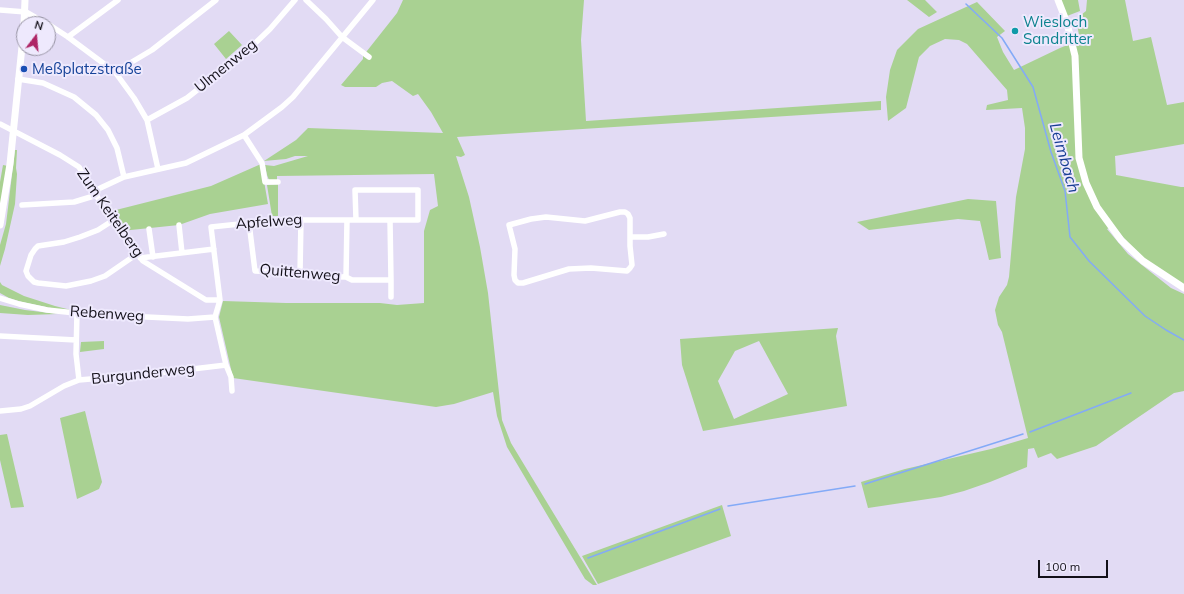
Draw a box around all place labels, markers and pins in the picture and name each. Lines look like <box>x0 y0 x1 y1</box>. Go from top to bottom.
place label: Wiesloch Sandritter <box>1023 13 1092 48</box>
marker: Wiesloch Sandritter <box>1010 26 1020 36</box>
place label: Meßplatzstraße <box>32 60 142 78</box>
marker: Meßplatzstraße <box>19 64 29 74</box>

